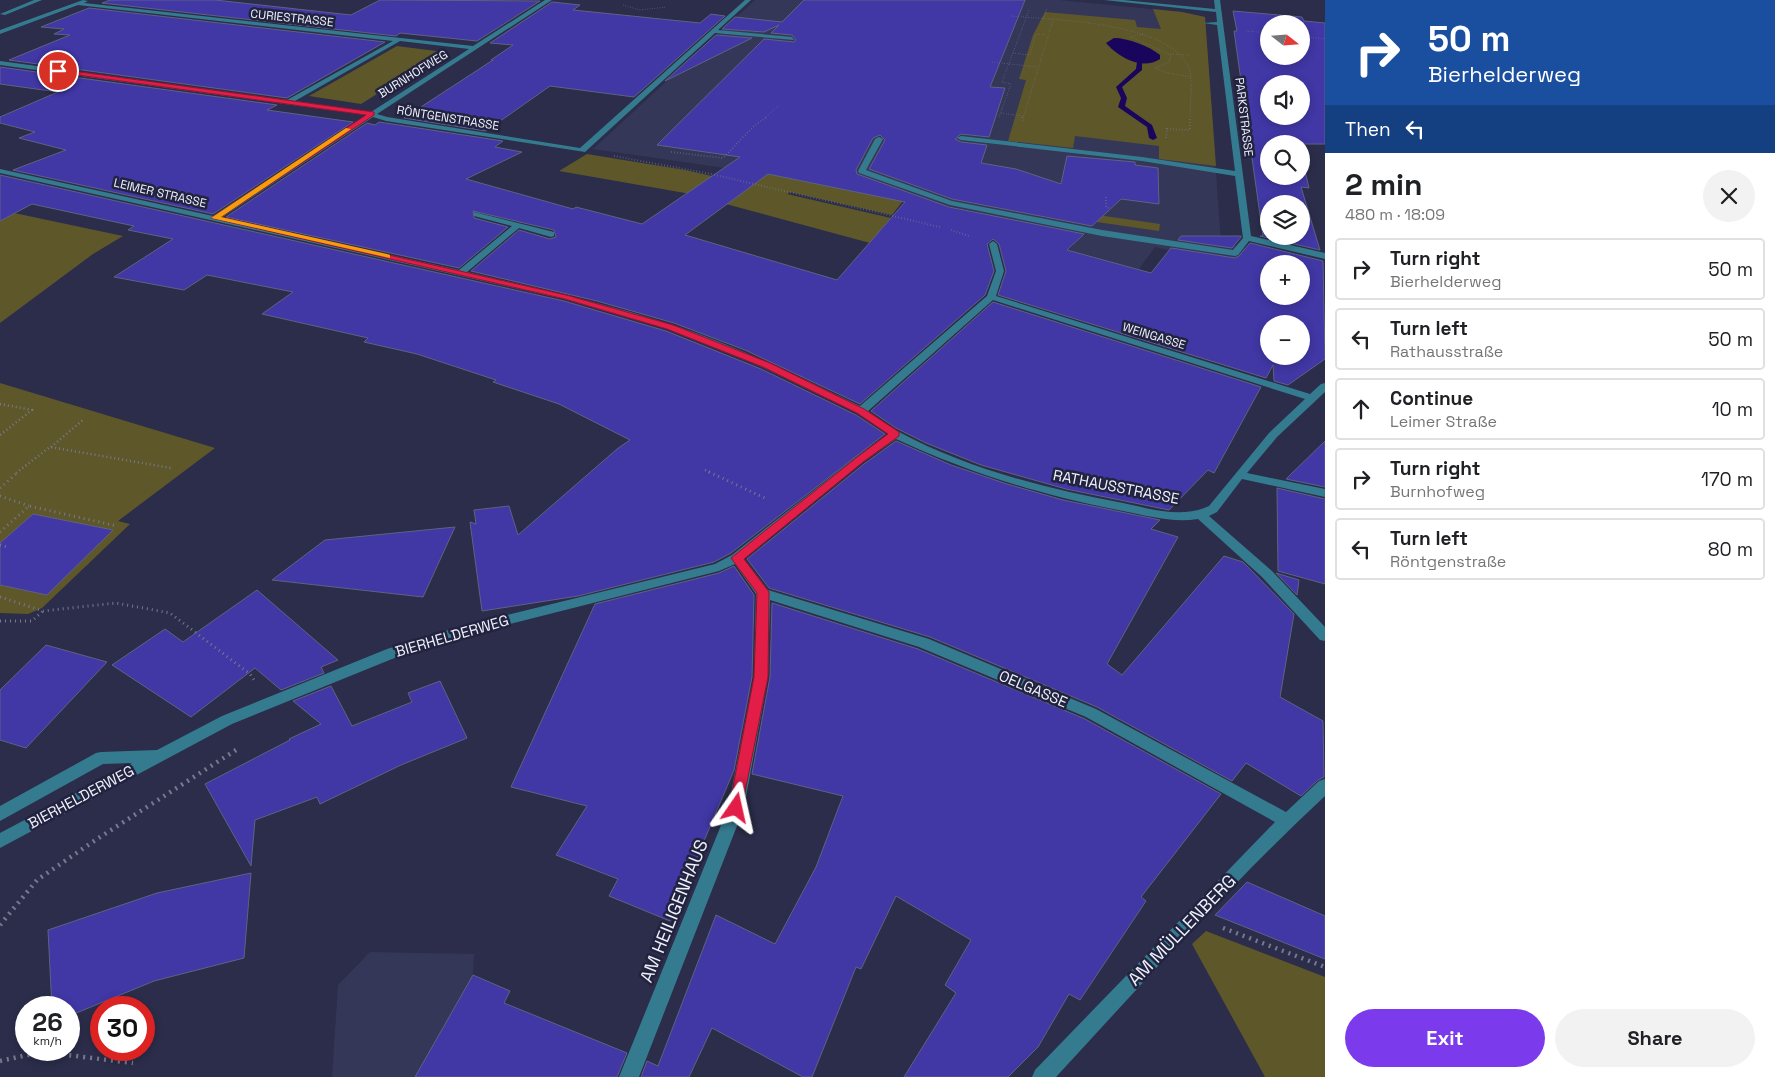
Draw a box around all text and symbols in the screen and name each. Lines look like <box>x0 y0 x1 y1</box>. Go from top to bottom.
street label: CURIESTRASSE <box>250 6 335 30</box>
north arrow <box>1260 15 1310 65</box>
map controls <box>1260 15 1310 365</box>
text: 50 m <box>1428 17 1510 61</box>
icon: right <box>1345 20 1410 85</box>
street label: BURNHOFWEG <box>375 46 451 102</box>
pin <box>37 50 79 92</box>
icon: arrive <box>44 57 72 85</box>
text: Bierhelderweg <box>1428 60 1581 88</box>
button: sound <box>1260 75 1310 125</box>
street label: PARKSTRASSE <box>1231 77 1257 158</box>
street label: RÖNTGENSTRASSE <box>396 102 501 134</box>
icon: left <box>1401 115 1429 143</box>
text: Then <box>1345 117 1391 142</box>
button: search <box>1260 135 1310 185</box>
text: 2 min <box>1345 165 1423 204</box>
button: close <box>1703 170 1755 222</box>
street label: LEIMER STRASSE <box>112 175 208 211</box>
button: layers <box>1260 195 1310 245</box>
text: 480 m · 18:09 <box>1345 204 1445 225</box>
text: Turn right <box>1390 246 1480 271</box>
button: + <box>1260 255 1310 305</box>
icon: right <box>1347 255 1375 283</box>
text: 50 m <box>1708 257 1753 282</box>
text: Bierhelderweg <box>1390 271 1501 292</box>
button: − <box>1260 315 1310 365</box>
text: Turn left <box>1390 316 1468 341</box>
street label: WEINGASSE <box>1121 319 1188 353</box>
icon: left <box>1347 325 1375 353</box>
text: 50 m <box>1708 327 1753 352</box>
text: Rathausstraße <box>1390 341 1503 362</box>
text: Continue <box>1390 386 1473 411</box>
icon: ahead <box>1347 395 1375 423</box>
text: 10 m <box>1712 397 1753 422</box>
text: Leimer Straße <box>1390 411 1497 432</box>
text: Turn right <box>1390 456 1480 481</box>
street label: RATHAUSSTRASSE <box>1051 465 1181 508</box>
icon: right <box>1347 465 1375 493</box>
text: 170 m <box>1701 467 1753 492</box>
text: Burnhofweg <box>1390 481 1485 502</box>
text: Turn left <box>1390 526 1468 551</box>
icon: left <box>1347 535 1375 563</box>
text: 80 m <box>1708 537 1753 562</box>
text: Röntgenstraße <box>1390 551 1506 572</box>
street label: BIERHELDERWEG <box>393 610 511 661</box>
street label: OELGASSE <box>996 666 1070 711</box>
street label: BIERHELDERWEG <box>25 761 137 832</box>
position arrow <box>709 781 761 833</box>
street label: AM HEILIGENHAUS <box>634 836 713 986</box>
street label: AM MÜLLENBERG <box>1123 869 1241 990</box>
speed limit sign: 30 <box>90 996 155 1061</box>
text: 26 <box>32 1006 63 1038</box>
button: Exit <box>1345 1009 1545 1067</box>
button: Share <box>1555 1009 1755 1067</box>
text: km/h <box>33 1033 62 1049</box>

